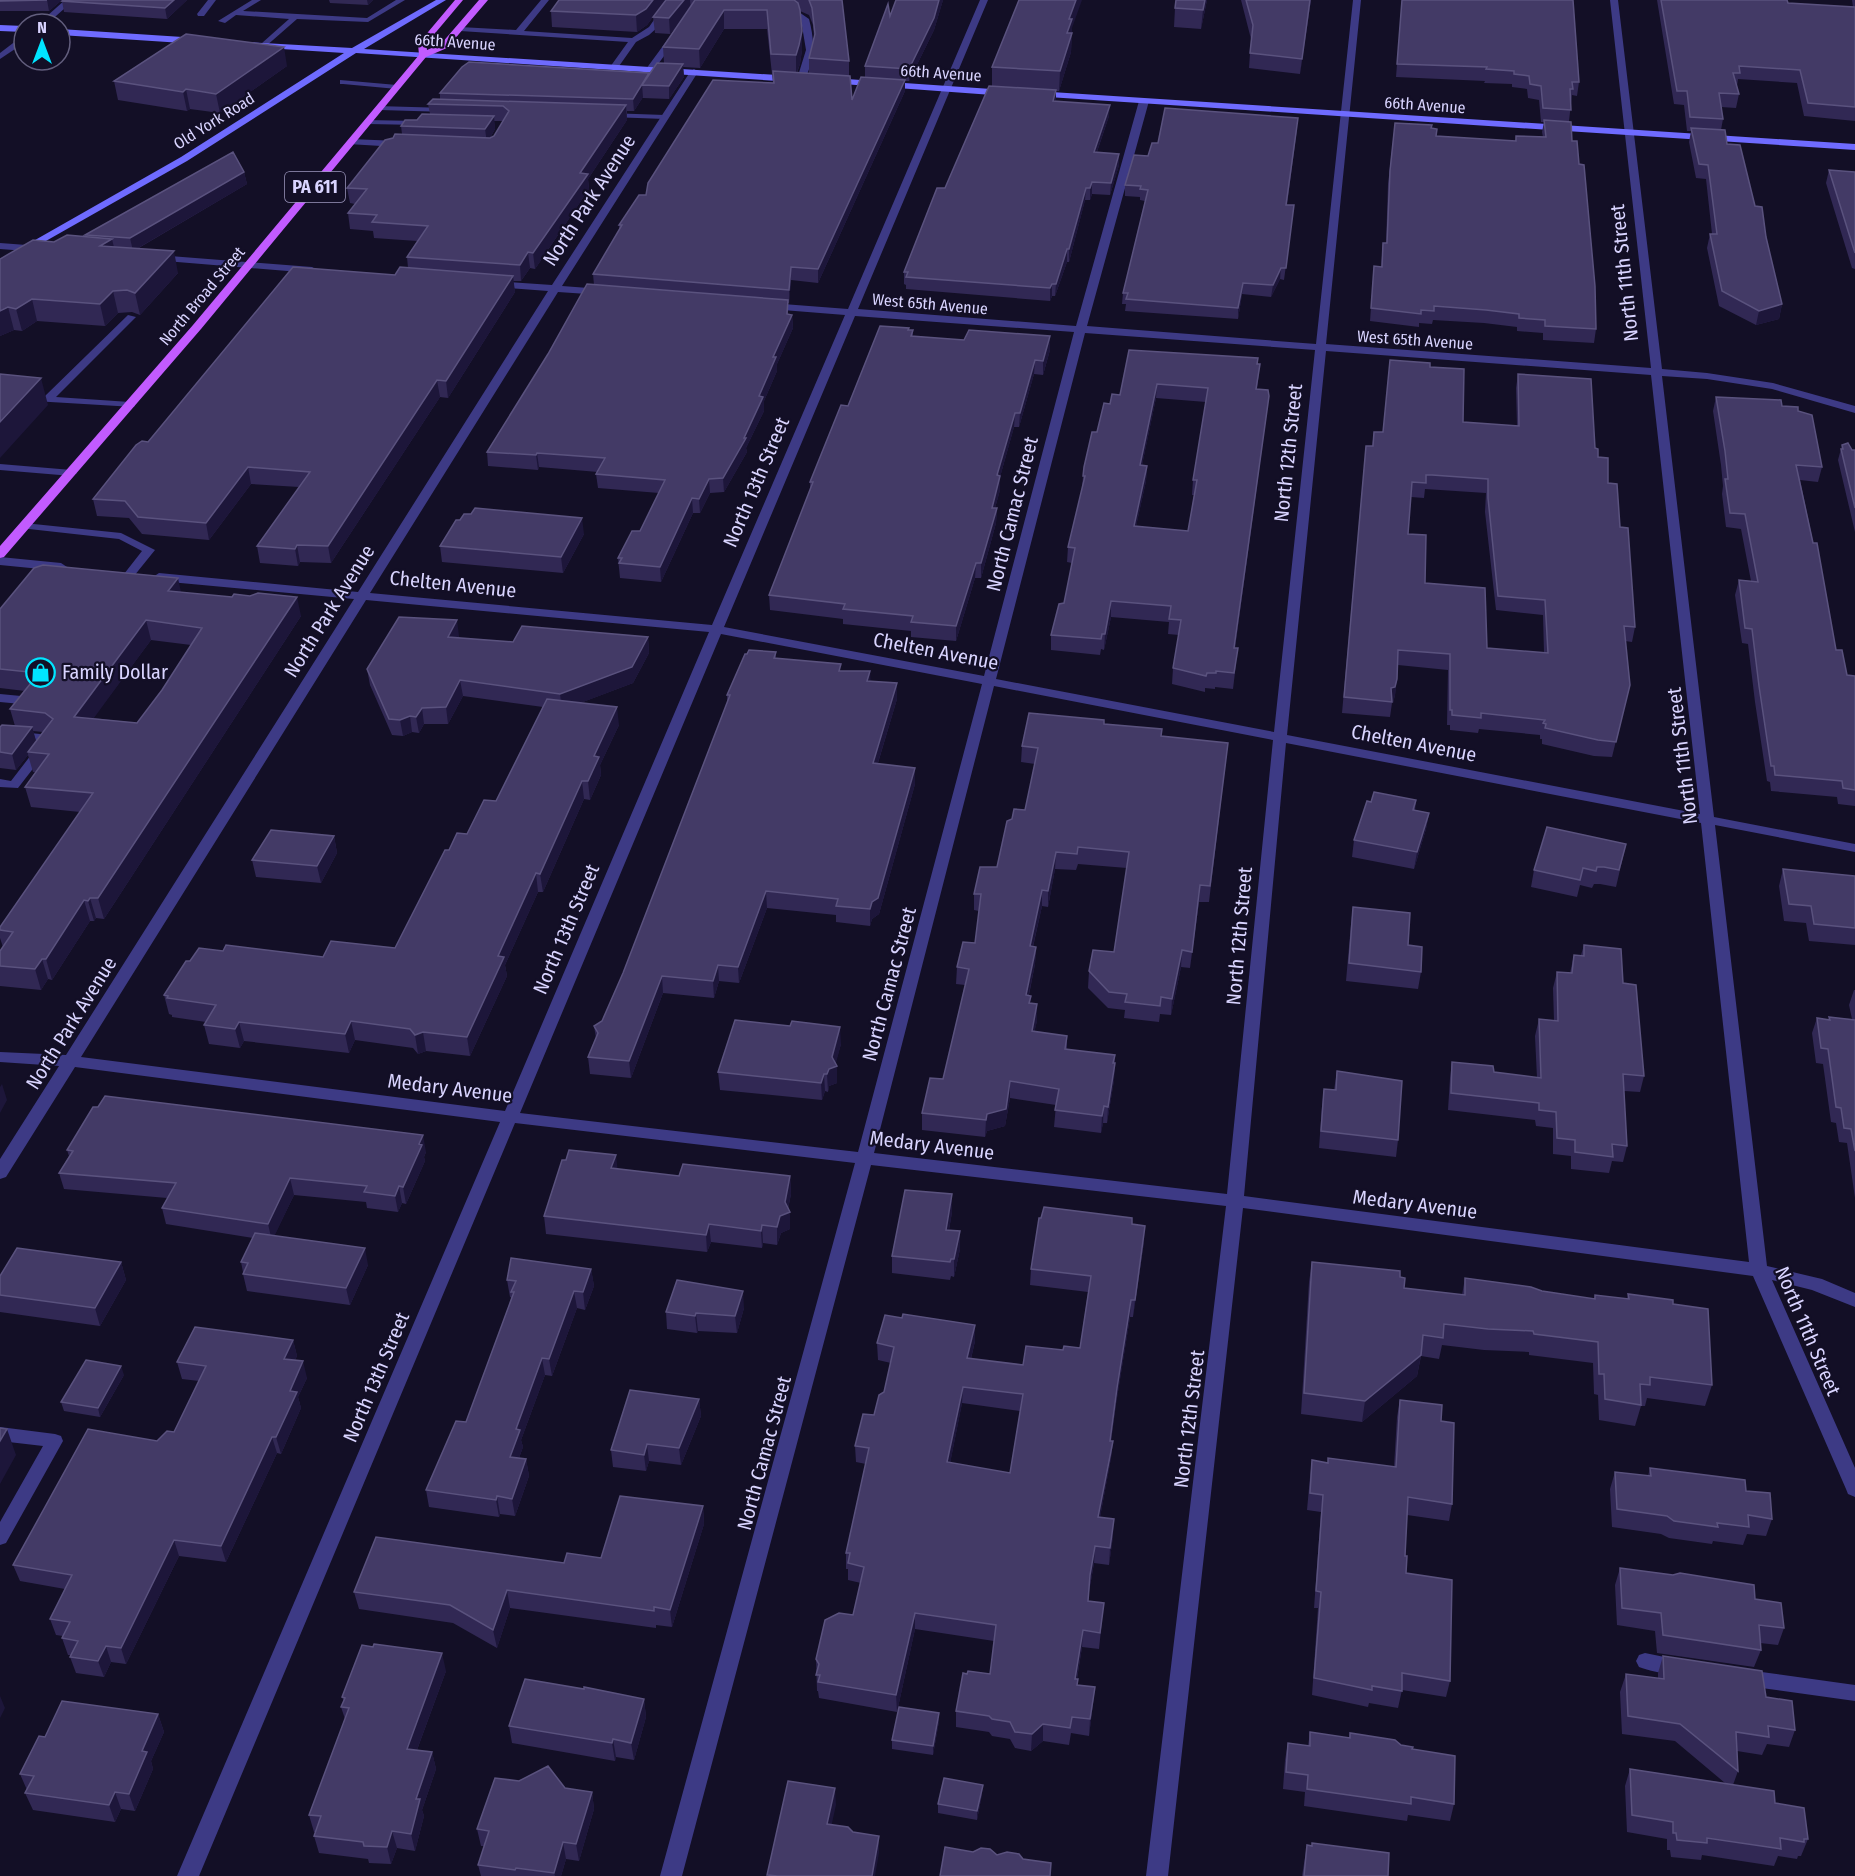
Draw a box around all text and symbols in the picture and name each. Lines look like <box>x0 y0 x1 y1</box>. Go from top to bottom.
north arrow <box>12 12 72 72</box>
text: N <box>37 18 47 37</box>
street label: 66th Avenue <box>414 30 496 54</box>
street label: 66th Avenue <box>900 61 982 85</box>
street label: Old York Road <box>170 89 258 153</box>
street label: 66th Avenue <box>1384 93 1466 117</box>
street label: North Park Avenue <box>538 130 640 270</box>
road number: PA 611 <box>285 172 345 202</box>
street label: North 11th Street <box>1605 203 1643 343</box>
street label: North Broad Street <box>155 242 249 349</box>
street label: West 65th Avenue <box>871 289 989 319</box>
street label: West 65th Avenue <box>1356 326 1474 354</box>
street label: North 12th Street <box>1269 382 1307 523</box>
street label: North 13th Street <box>718 413 794 551</box>
street label: North Camac Street <box>981 434 1043 594</box>
street label: North Park Avenue <box>279 540 379 682</box>
street label: Chelten Avenue <box>389 565 517 603</box>
street label: Chelten Avenue <box>871 627 1001 675</box>
shop icon: Family Dollar <box>25 656 57 688</box>
place label: Family Dollar <box>62 660 168 684</box>
street label: North 11th Street <box>1662 686 1702 826</box>
street label: Chelten Avenue <box>1349 719 1479 767</box>
street label: North 13th Street <box>528 860 604 998</box>
street label: North 12th Street <box>1221 865 1257 1006</box>
street label: North Camac Street <box>857 904 921 1064</box>
street label: North Park Avenue <box>21 952 121 1094</box>
street label: Medary Avenue <box>386 1068 514 1108</box>
street label: Medary Avenue <box>868 1125 996 1165</box>
street label: Medary Avenue <box>1351 1184 1479 1224</box>
street label: North 11th Street <box>1770 1263 1846 1399</box>
street label: North 13th Street <box>338 1308 414 1446</box>
street label: North 12th Street <box>1169 1348 1209 1489</box>
street label: North Camac Street <box>732 1373 796 1533</box>

